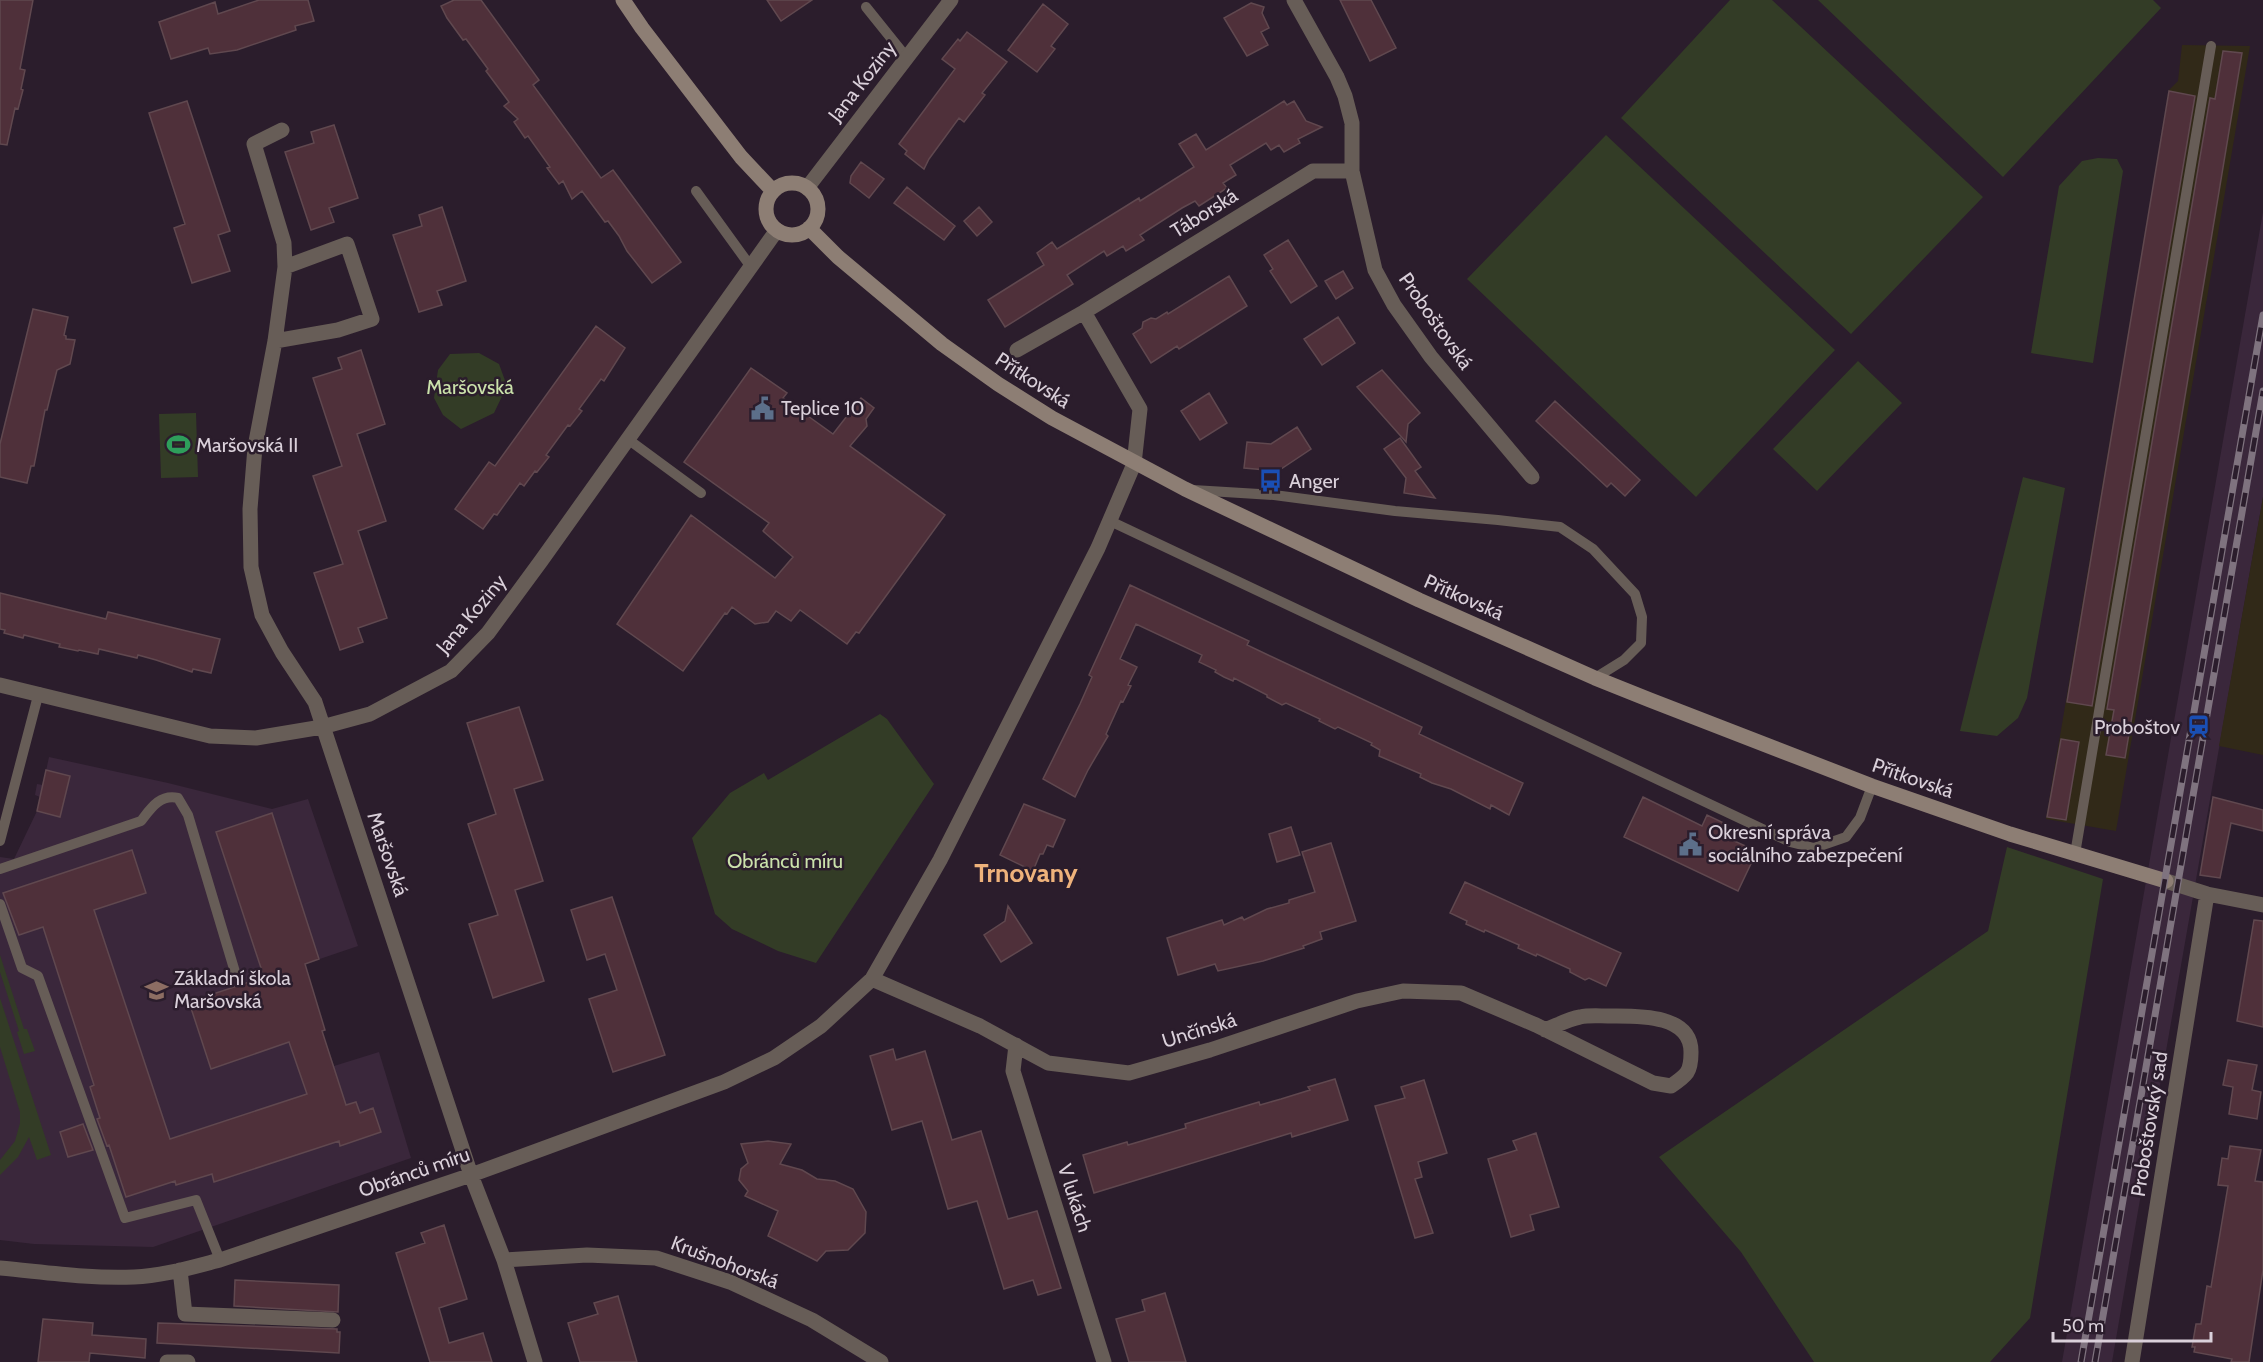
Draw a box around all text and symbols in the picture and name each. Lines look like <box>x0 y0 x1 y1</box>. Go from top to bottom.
street label: Jana Koziny <box>822 36 901 127</box>
street label: Táborská <box>1166 183 1242 243</box>
street label: Proboštovská <box>1394 268 1478 374</box>
street label: Přítkovská <box>991 347 1075 413</box>
park label: Maršovská <box>426 375 514 399</box>
public building icon: Teplice 10 <box>750 395 776 421</box>
place label: Teplice 10 <box>781 396 865 420</box>
sports icon: Maršovská II <box>165 432 191 458</box>
place label: Maršovská II <box>196 433 298 457</box>
bus stop icon: Anger <box>1258 468 1284 494</box>
place label: Anger <box>1289 469 1340 493</box>
street label: Přítkovská <box>1420 569 1508 625</box>
street label: Jana Koziny <box>430 570 511 659</box>
station icon: Proboštov <box>2185 714 2211 740</box>
place label: Proboštov <box>2094 715 2180 739</box>
street label: Přítkovská <box>1869 753 1957 803</box>
street label: Maršovská <box>362 809 414 900</box>
place label: Okresní správa sociálního zabezpečení <box>1708 820 1903 867</box>
public building icon: Okresní správa sociálního zabezpečení <box>1677 831 1703 857</box>
park label: Obránců míru <box>727 849 843 873</box>
district label: Trnovany <box>974 857 1078 889</box>
place label: Základní škola Maršovská <box>174 966 291 1013</box>
school or university icon: Základní škola Maršovská <box>143 977 169 1003</box>
street label: Unčínská <box>1159 1007 1240 1053</box>
street label: Proboštovský sad <box>2126 1050 2172 1198</box>
street label: Obránců míru <box>355 1142 473 1202</box>
street label: V lukách <box>1053 1161 1097 1235</box>
street label: Krušnohorská <box>668 1230 783 1294</box>
scale bar <box>2053 1305 2210 1343</box>
text: 50 m <box>2062 1315 2104 1337</box>

